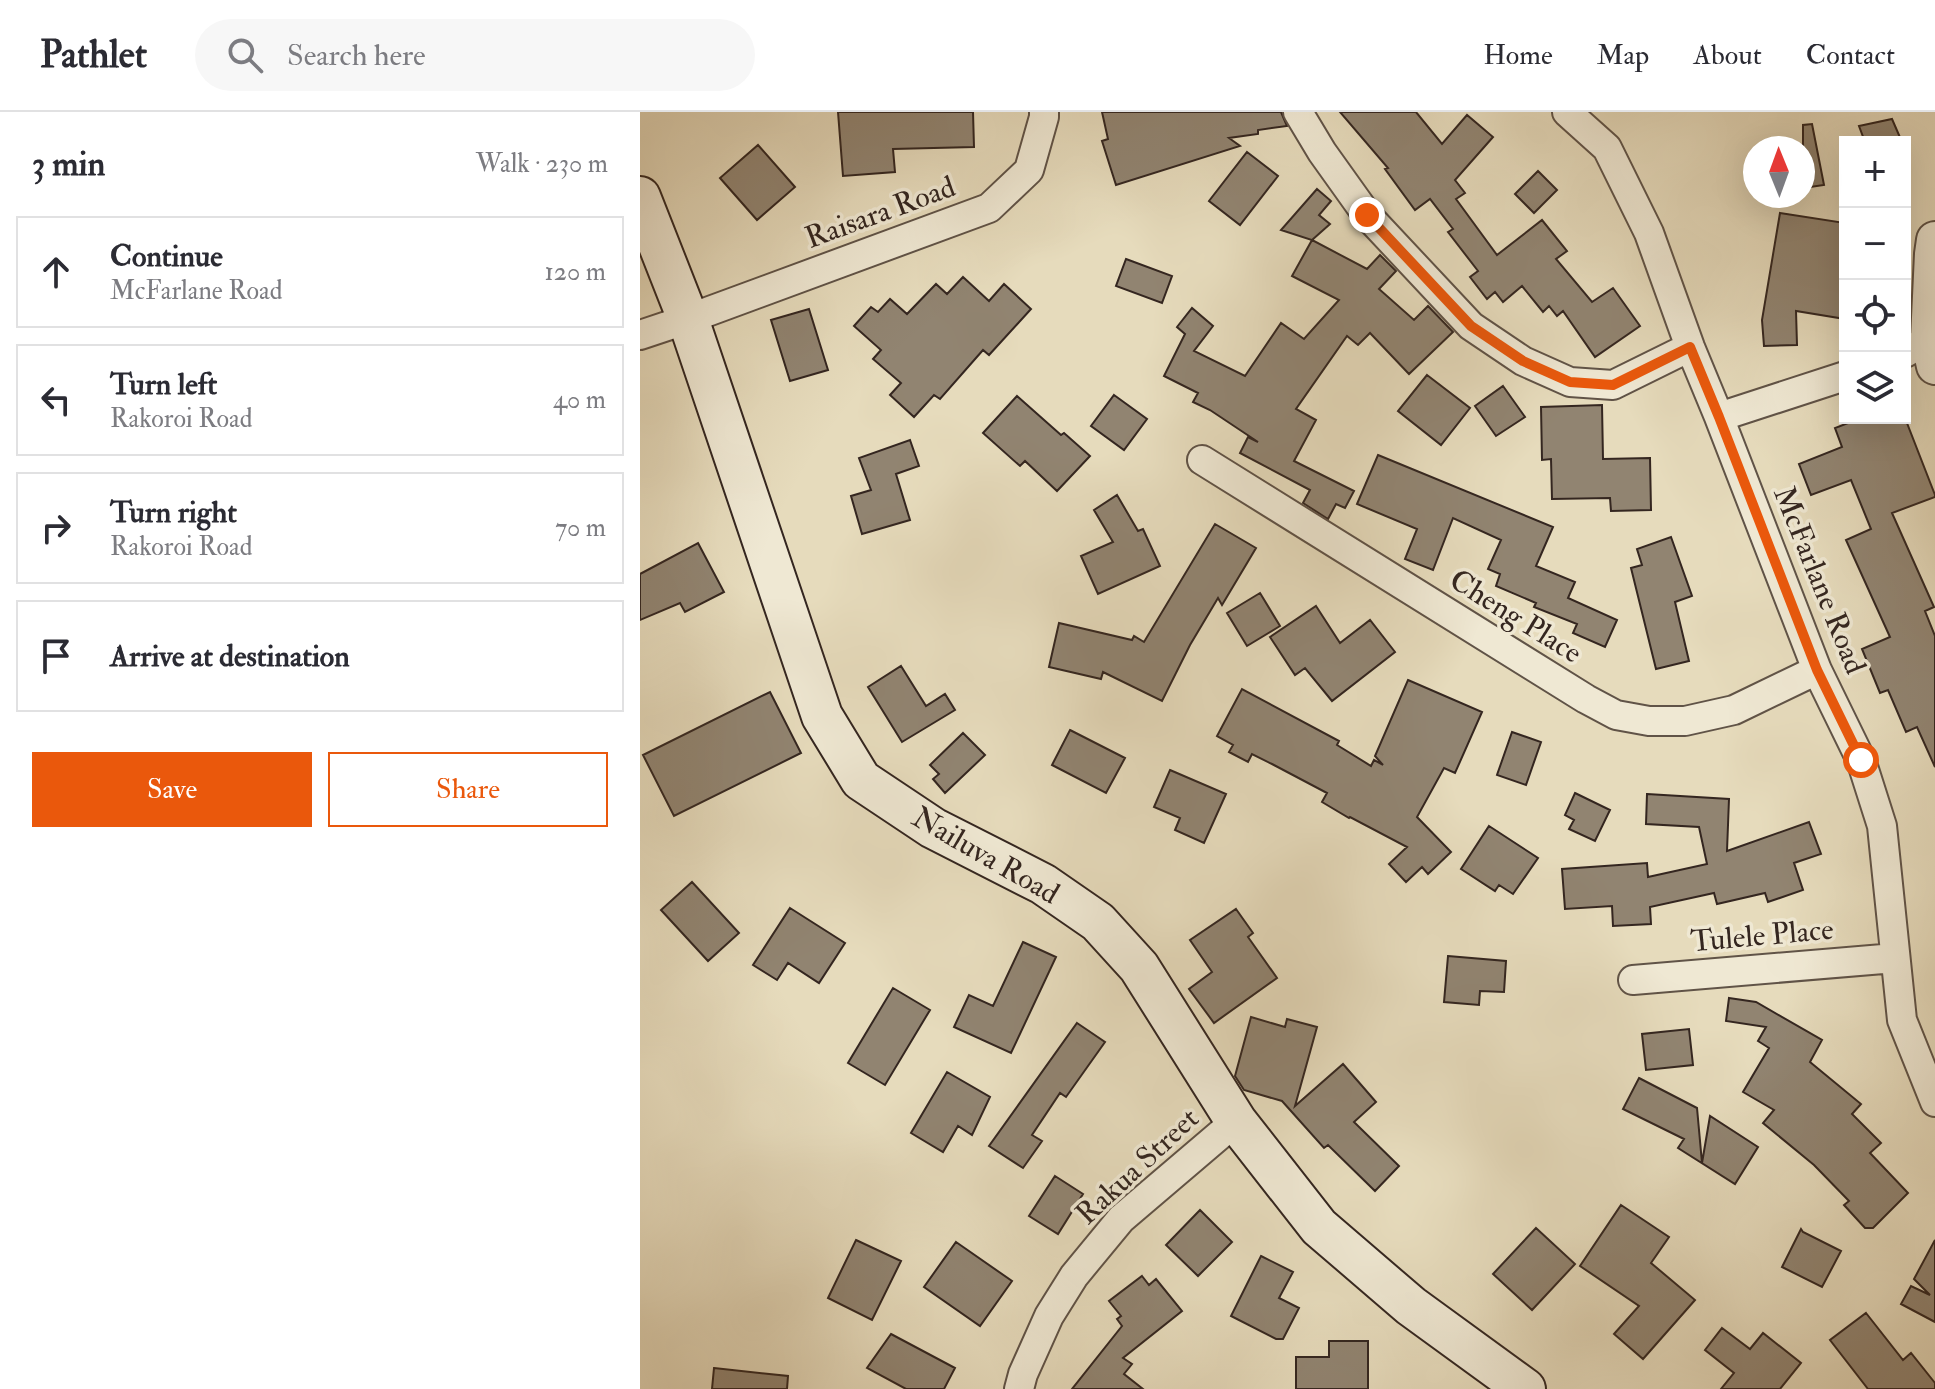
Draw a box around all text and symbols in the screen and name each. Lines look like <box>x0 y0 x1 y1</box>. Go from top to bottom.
search box <box>195 19 755 91</box>
text: Pathlet <box>40 31 147 79</box>
icon: search <box>223 33 267 77</box>
text: Search here <box>287 37 426 74</box>
text: Home <box>1483 38 1553 73</box>
text: Map <box>1597 38 1649 73</box>
text: About <box>1693 38 1762 73</box>
text: Contact <box>1806 38 1895 73</box>
north arrow <box>1743 136 1815 208</box>
map controls <box>1839 136 1911 424</box>
button: + <box>1839 136 1911 208</box>
text: 3 min <box>32 143 105 186</box>
text: Walk · 230 m <box>476 148 608 180</box>
street label: Raisara Road <box>800 168 960 257</box>
route end <box>1349 197 1385 233</box>
button: − <box>1839 208 1911 280</box>
text: Continue <box>110 238 223 275</box>
icon: ahead <box>34 250 78 294</box>
text: 120 m <box>545 256 606 288</box>
text: McFarlane Road <box>110 275 282 307</box>
button: locate <box>1839 280 1911 352</box>
button: layers <box>1839 352 1911 424</box>
text: Turn left <box>110 366 217 403</box>
icon: left <box>34 378 78 422</box>
text: 40 m <box>553 384 606 416</box>
text: Rakoroi Road <box>110 403 253 435</box>
street label: McFarlane Road <box>1765 481 1874 680</box>
text: Turn right <box>110 494 237 531</box>
icon: right <box>34 506 78 550</box>
text: 70 m <box>555 512 606 544</box>
text: Rakoroi Road <box>110 531 253 563</box>
street label: Cheng Place <box>1443 561 1589 672</box>
icon: arrive <box>34 634 78 678</box>
text: Arrive at destination <box>110 638 350 675</box>
route start <box>1843 742 1879 778</box>
button: Save <box>32 752 312 827</box>
button: Share <box>328 752 608 827</box>
street label: Nailuva Road <box>906 798 1066 912</box>
street label: Tulele Place <box>1689 911 1835 960</box>
street label: Rakua Street <box>1068 1100 1207 1233</box>

